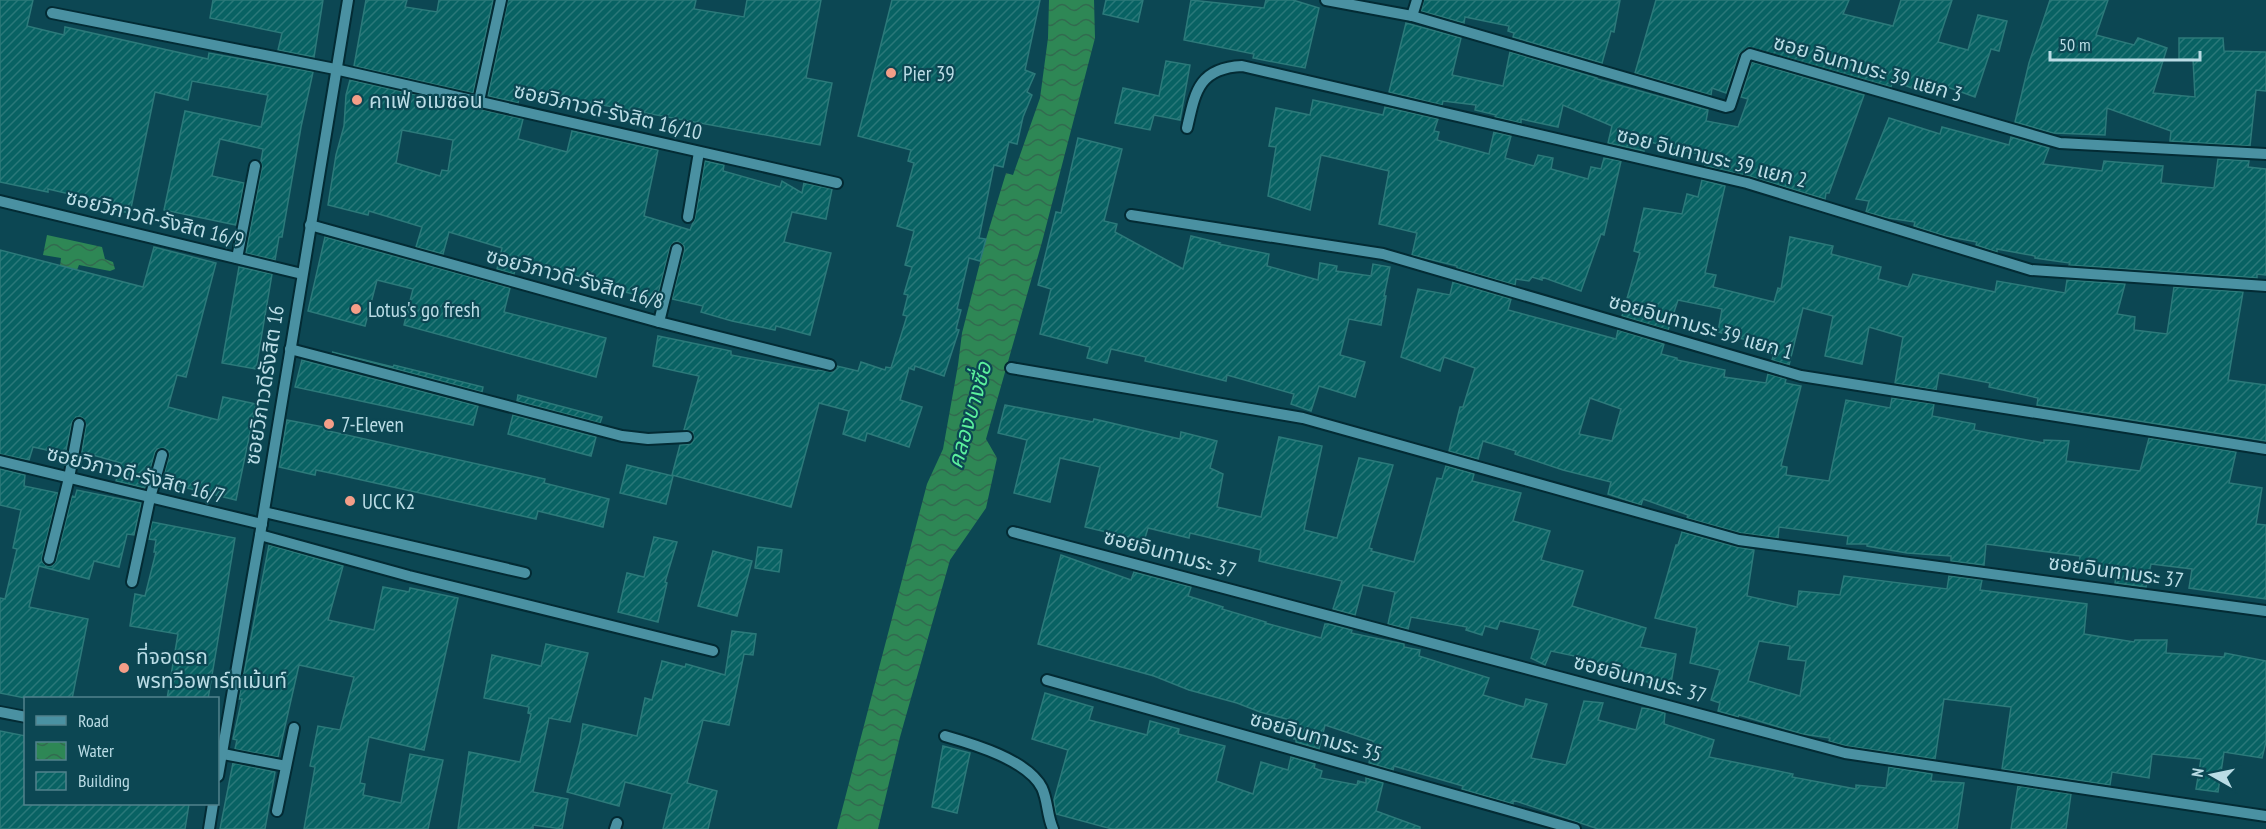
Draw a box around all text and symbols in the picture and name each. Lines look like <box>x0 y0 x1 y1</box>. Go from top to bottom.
scale bar <box>2050 24 2200 62</box>
street label: ซอย อินทามระ 39 แยก 3 <box>1770 28 1966 108</box>
text: 50 m <box>2059 33 2091 56</box>
place label: Pier 39 <box>903 60 955 87</box>
marker: Pier 39 <box>884 66 898 80</box>
street label: ซอยวิภาวดี-รังสิต 16/10 <box>511 76 705 146</box>
place label: คาเฟ่ อเมซอน <box>369 87 483 114</box>
marker: คาเฟ่ อเมซอน <box>350 93 364 107</box>
street label: ซอย อินทามระ 39 แยก 2 <box>1614 120 1810 194</box>
street label: ซอยวิภาวดี-รังสิต 16/9 <box>63 183 247 253</box>
street label: ซอยวิภาวดี-รังสิต 16/8 <box>483 241 667 315</box>
street label: ซอยอินทามระ 39 แยก 1 <box>1606 287 1796 365</box>
place label: Lotus's go fresh <box>368 296 480 323</box>
marker: Lotus's go fresh <box>349 302 363 316</box>
street label: ซอยวิภาวดีรังสิต 16 <box>238 303 290 467</box>
water label: คลองบางซื่อ <box>940 357 998 471</box>
place label: 7-Eleven <box>341 411 404 438</box>
marker: 7-Eleven <box>322 417 336 431</box>
street label: ซอยวิภาวดี-รังสิต 16/7 <box>44 439 228 509</box>
place label: UCC K2 <box>362 488 415 515</box>
marker: UCC K2 <box>343 494 357 508</box>
street label: ซอยอินทามระ 37 <box>1101 522 1239 584</box>
street label: ซอยอินทามระ 37 <box>2047 548 2185 594</box>
place label: ที่จอดรถ พรทวีอพาร์ทเม้นท์ <box>136 642 287 694</box>
street label: ซอยอินทามระ 37 <box>1571 647 1709 709</box>
marker: ที่จอดรถ พรทวีอพาร์ทเม้นท์ <box>117 661 131 675</box>
legend <box>24 697 219 805</box>
street label: ซอยอินทามระ 35 <box>1247 704 1385 768</box>
text: Road <box>78 709 109 732</box>
text: Water <box>78 739 114 762</box>
north arrow <box>2182 745 2242 805</box>
text: N <box>2187 767 2208 778</box>
text: Building <box>78 769 130 792</box>

